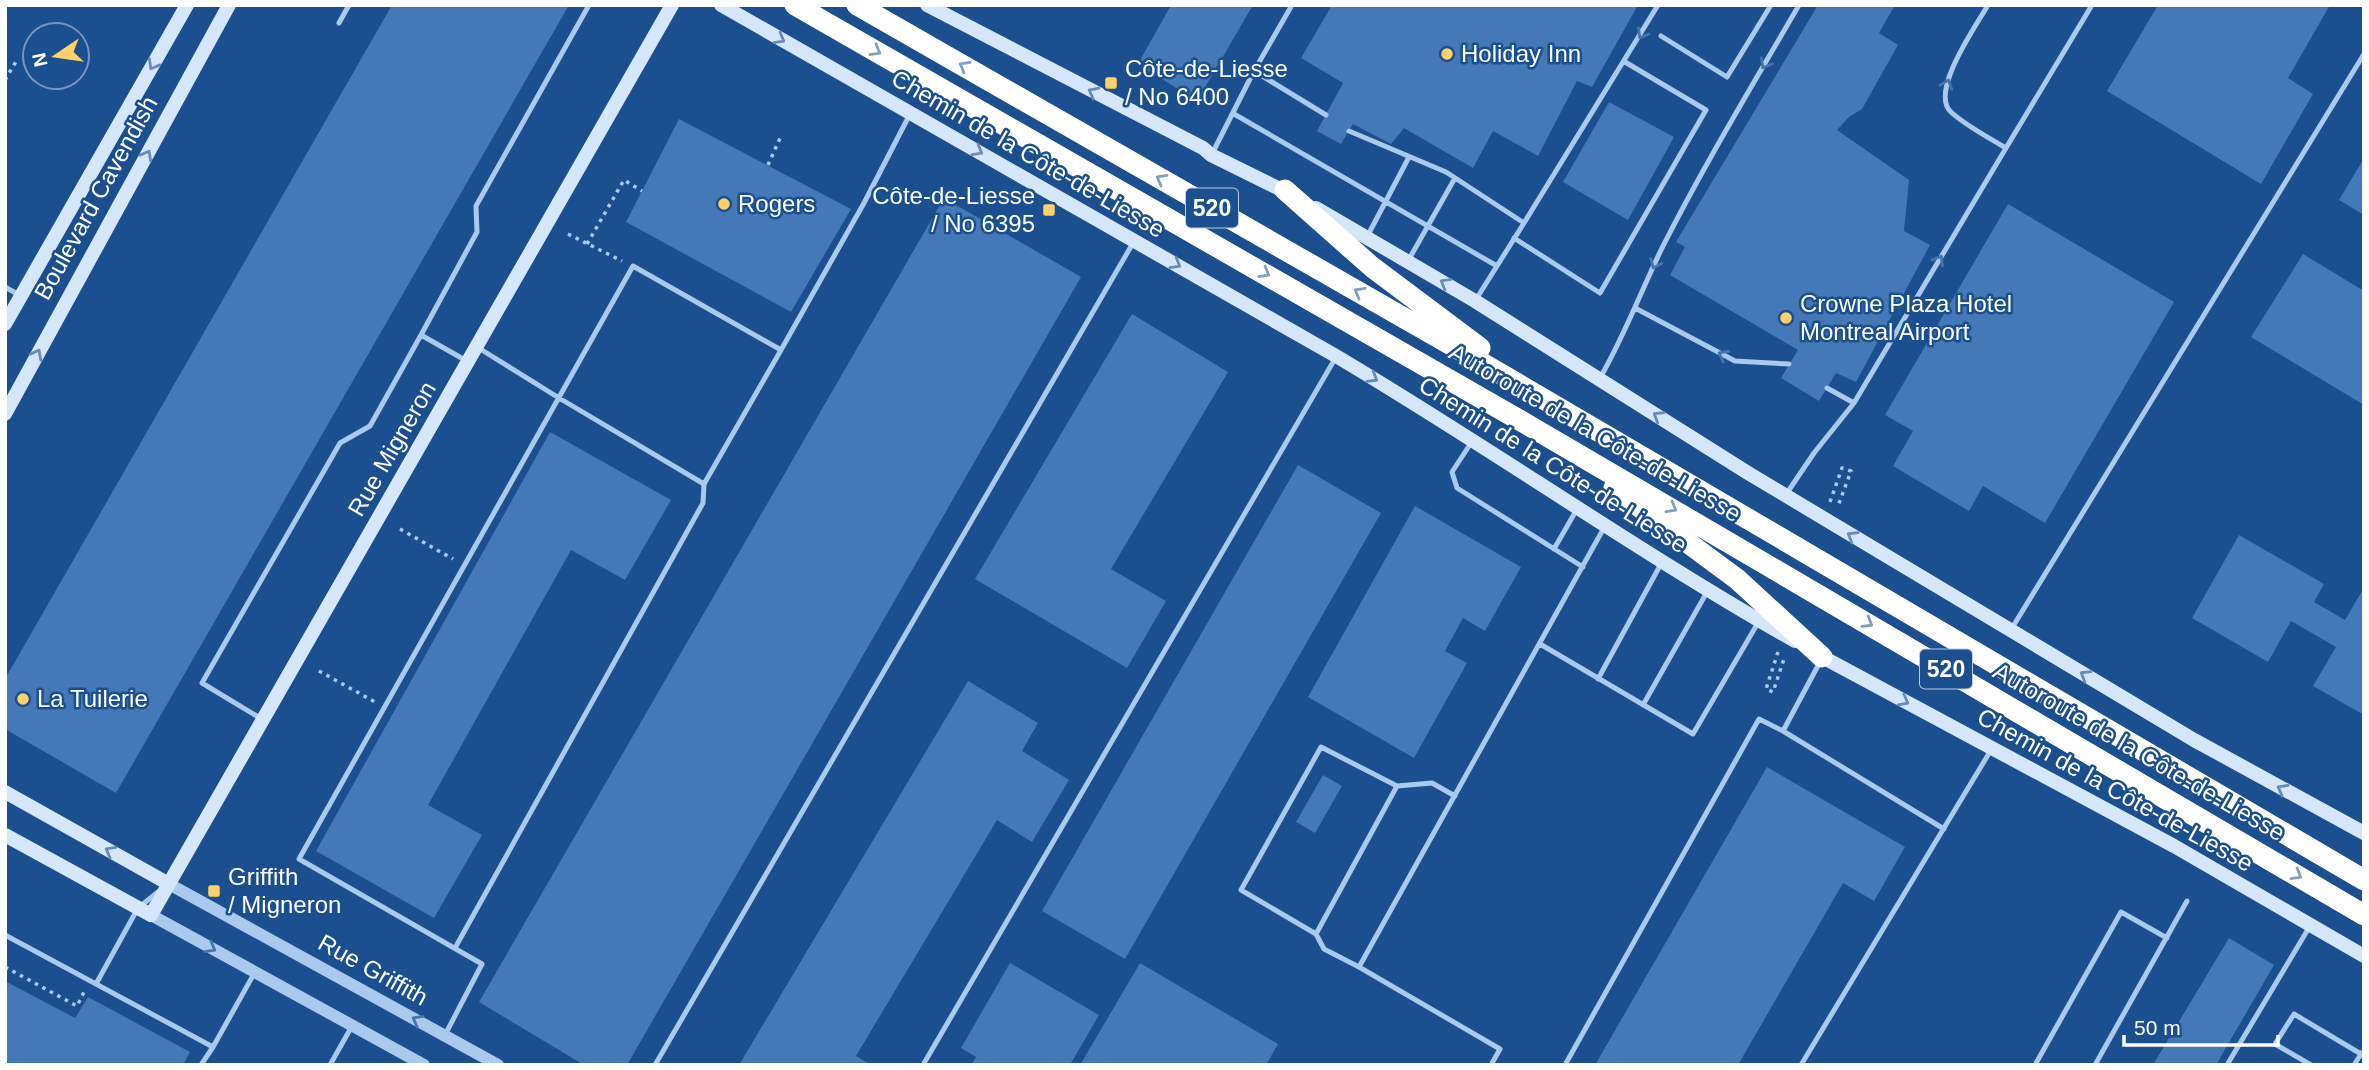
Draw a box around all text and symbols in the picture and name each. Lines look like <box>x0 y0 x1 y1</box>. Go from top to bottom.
north arrow <box>21 21 91 91</box>
one-way arrow <box>1637 26 1650 39</box>
one-way arrow <box>773 31 786 44</box>
place label: Holiday Inn <box>1461 40 1581 67</box>
one-way arrow <box>869 43 881 56</box>
marker: Holiday Inn <box>1439 46 1455 62</box>
text: N <box>28 51 52 69</box>
place label: Côte-de-Liesse / No 6400 <box>1125 55 1288 110</box>
one-way arrow <box>1760 57 1773 70</box>
one-way arrow <box>148 58 161 70</box>
one-way arrow <box>958 61 971 74</box>
street label: Chemin de la Côte-de-Liesse <box>887 64 1170 243</box>
marker: Côte-de-Liesse / No 6400 <box>1103 75 1119 91</box>
one-way arrow <box>1939 78 1953 90</box>
one-way arrow <box>1088 87 1101 101</box>
street label: Boulevard Cavendish <box>28 91 163 304</box>
one-way arrow <box>971 143 984 156</box>
one-way arrow <box>139 149 152 162</box>
one-way arrow <box>1156 174 1169 187</box>
place label: Côte-de-Liesse / No 6395 <box>872 182 1035 237</box>
road number: 520 <box>1186 188 1238 228</box>
place label: Rogers <box>738 190 815 217</box>
marker: Rogers <box>716 196 732 212</box>
marker: Côte-de-Liesse / No 6395 <box>1041 202 1057 218</box>
one-way arrow <box>1931 255 1944 268</box>
one-way arrow <box>1168 256 1181 269</box>
one-way arrow <box>1649 257 1663 269</box>
one-way arrow <box>1258 265 1271 278</box>
one-way arrow <box>1439 278 1452 291</box>
one-way arrow <box>1353 287 1366 300</box>
place label: Crowne Plaza Hotel Montreal Airport <box>1800 290 2012 345</box>
marker: Crowne Plaza Hotel Montreal Airport <box>1778 310 1794 326</box>
street label: Autoroute de la Côte-de-Liesse <box>1445 338 1746 527</box>
one-way arrow <box>28 349 42 361</box>
one-way arrow <box>1717 349 1730 363</box>
one-way arrow <box>1365 370 1378 383</box>
street label: Chemin de la Côte-de-Liesse <box>1414 371 1692 558</box>
street label: Rue Migneron <box>342 377 441 521</box>
one-way arrow <box>1653 411 1666 424</box>
one-way arrow <box>1664 500 1677 513</box>
one-way arrow <box>1846 531 1859 544</box>
one-way arrow <box>1860 615 1873 628</box>
road number: 520 <box>1920 650 1972 688</box>
street label: Autoroute de la Côte-de-Liesse <box>1989 657 2290 846</box>
one-way arrow <box>2080 671 2093 684</box>
place label: La Tuilerie <box>37 685 148 712</box>
marker: La Tuilerie <box>15 691 31 707</box>
one-way arrow <box>1897 693 1909 706</box>
street label: Chemin de la Côte-de-Liesse <box>1973 702 2258 877</box>
one-way arrow <box>2277 784 2290 797</box>
one-way arrow <box>104 846 117 859</box>
place label: Griffith / Migneron <box>228 863 341 918</box>
one-way arrow <box>2289 867 2302 880</box>
marker: Griffith / Migneron <box>206 883 222 899</box>
street label: Rue Griffith <box>314 928 433 1011</box>
one-way arrow <box>204 940 216 953</box>
scale bar <box>2124 1004 2278 1048</box>
one-way arrow <box>412 1015 424 1028</box>
text: 50 m <box>2134 1016 2181 1039</box>

